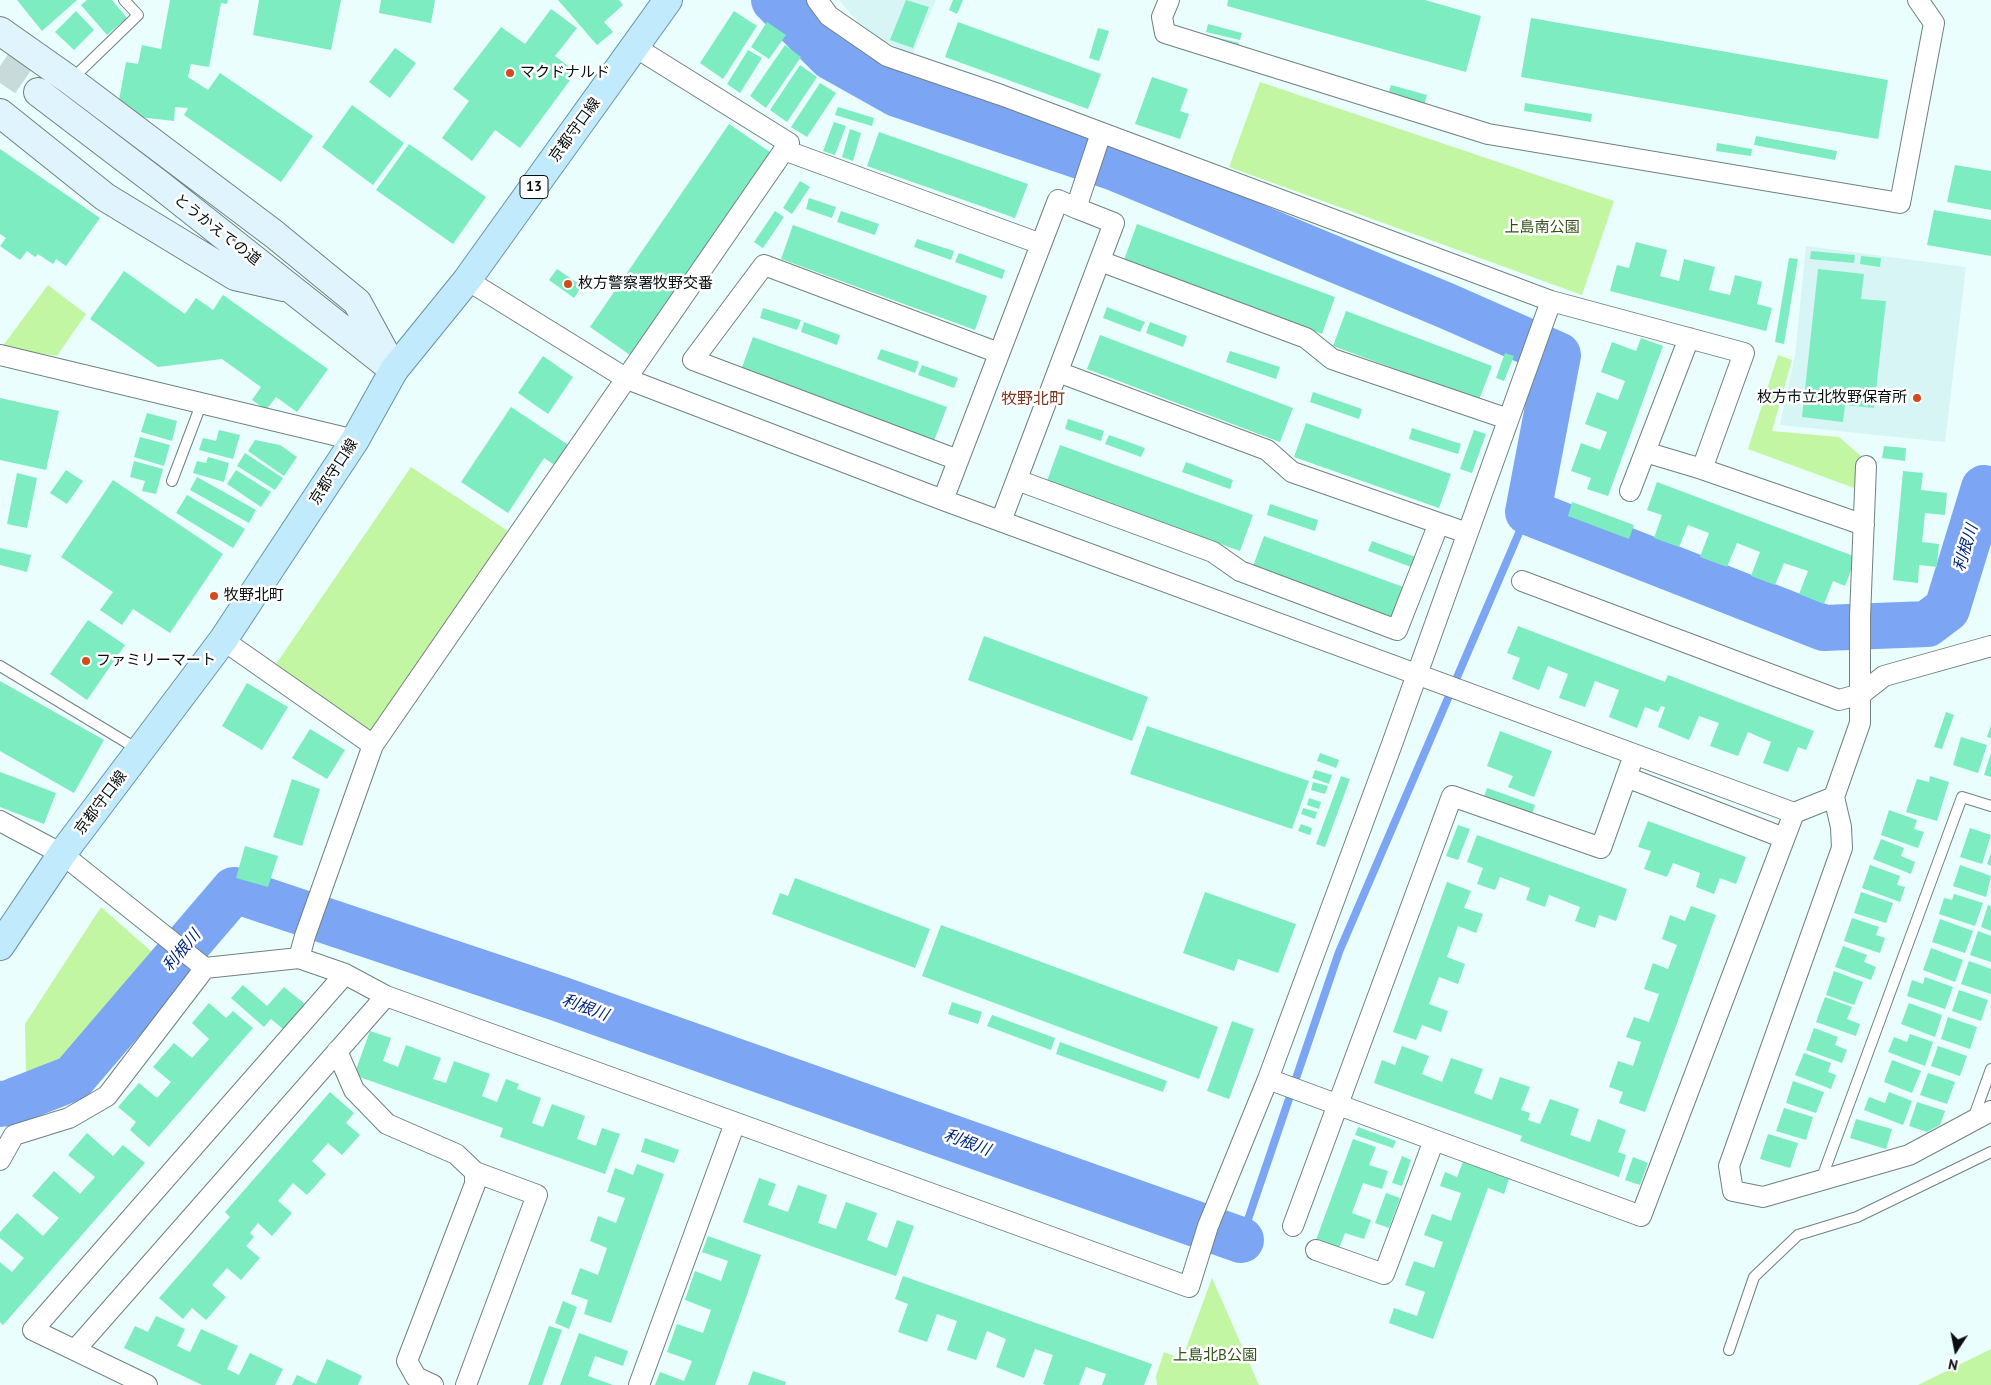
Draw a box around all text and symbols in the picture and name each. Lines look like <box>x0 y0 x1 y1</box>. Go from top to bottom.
place label: マクドナルド <box>520 64 610 82</box>
marker: マクドナルド <box>504 67 516 79</box>
street label: 京都守口線 <box>546 94 604 166</box>
road number: 13 <box>520 176 548 198</box>
street label: とうかえでの道 <box>170 191 264 269</box>
park label: 上島南公園 <box>1505 219 1579 237</box>
place label: 枚方警察署牧野交番 <box>578 275 713 293</box>
marker: 枚方警察署牧野交番 <box>562 278 574 290</box>
district label: 牧野北町 <box>1001 389 1065 409</box>
place label: 枚方市立北牧野保育所 <box>1757 389 1907 407</box>
marker: 枚方市立北牧野保育所 <box>1911 392 1923 404</box>
street label: 京都守口線 <box>306 436 362 508</box>
water label: 利根川 <box>1950 522 1982 574</box>
place label: 牧野北町 <box>224 587 284 605</box>
marker: 牧野北町 <box>208 590 220 602</box>
place label: ファミリーマート <box>96 652 216 670</box>
marker: ファミリーマート <box>80 655 92 667</box>
street label: 京都守口線 <box>71 768 131 838</box>
water label: 利根川 <box>159 926 205 976</box>
water label: 利根川 <box>559 991 611 1025</box>
water label: 利根川 <box>941 1126 993 1160</box>
north arrow <box>1931 1325 1981 1375</box>
park label: 上島北B公園 <box>1173 1347 1257 1365</box>
text: N <box>1947 1355 1959 1374</box>

